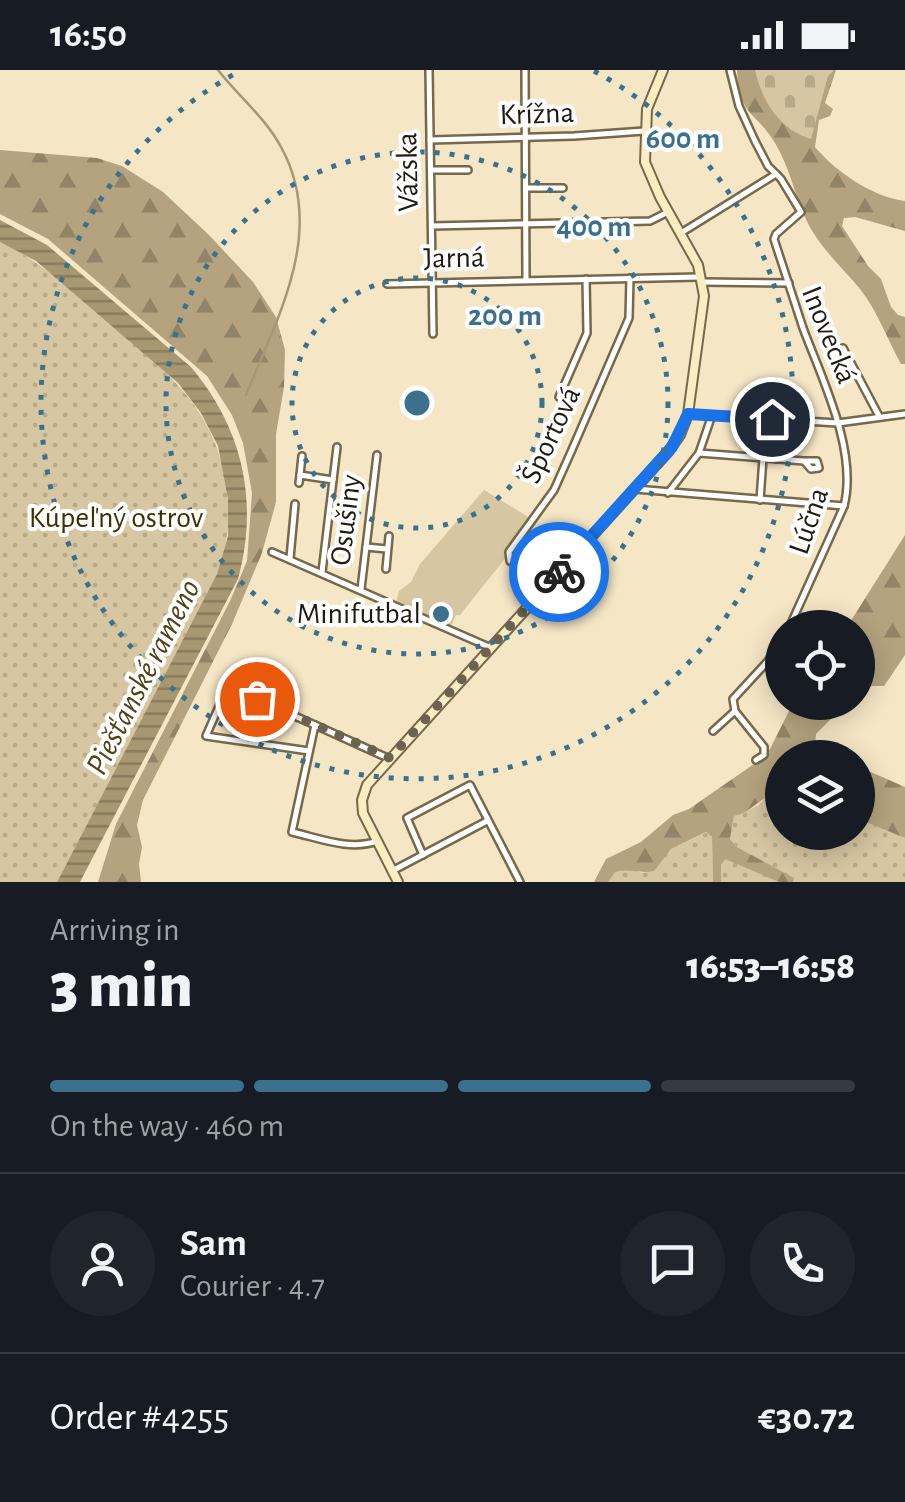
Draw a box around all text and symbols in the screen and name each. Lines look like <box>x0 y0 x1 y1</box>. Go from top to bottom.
text: 16:50 <box>50 16 127 54</box>
street label: Krížna <box>499 98 575 130</box>
text: 600 m <box>646 124 720 154</box>
street label: Vážska <box>392 132 424 212</box>
text: 400 m <box>556 212 632 242</box>
street label: Jarná <box>423 242 485 274</box>
street label: Inovecká <box>796 282 862 388</box>
text: 200 m <box>468 301 542 331</box>
pin <box>730 377 815 462</box>
street label: Športová <box>514 381 586 488</box>
centre of rings <box>399 385 435 421</box>
icon: home <box>745 392 800 447</box>
street label: Osušiny <box>326 473 366 567</box>
street label: Lúčna <box>784 484 834 558</box>
park label: Kúpeľný ostrov <box>29 503 204 533</box>
courier <box>509 522 609 622</box>
icon: bike <box>532 545 587 600</box>
water label: Piešťanské rameno <box>80 574 206 780</box>
place label: Minifutbal <box>297 599 421 629</box>
marker: Minifutbal <box>430 603 452 625</box>
map controls <box>765 610 875 850</box>
button: locate <box>765 610 875 720</box>
pin <box>215 657 300 742</box>
icon: bag <box>230 672 285 727</box>
button: layers <box>765 740 875 850</box>
text: Arriving in <box>50 914 179 946</box>
text: 16:53–16:58 <box>686 948 855 986</box>
text: 3 min <box>50 954 193 1019</box>
text: On the way · 460 m <box>50 1110 284 1142</box>
button: person <box>50 1211 155 1316</box>
button: chat <box>620 1211 725 1316</box>
button: phone <box>750 1211 855 1316</box>
text: Sam <box>180 1225 247 1263</box>
text: Courier · 4.7 <box>180 1270 325 1302</box>
text: Order #4255 <box>50 1399 229 1437</box>
text: €30.72 <box>758 1399 855 1437</box>

